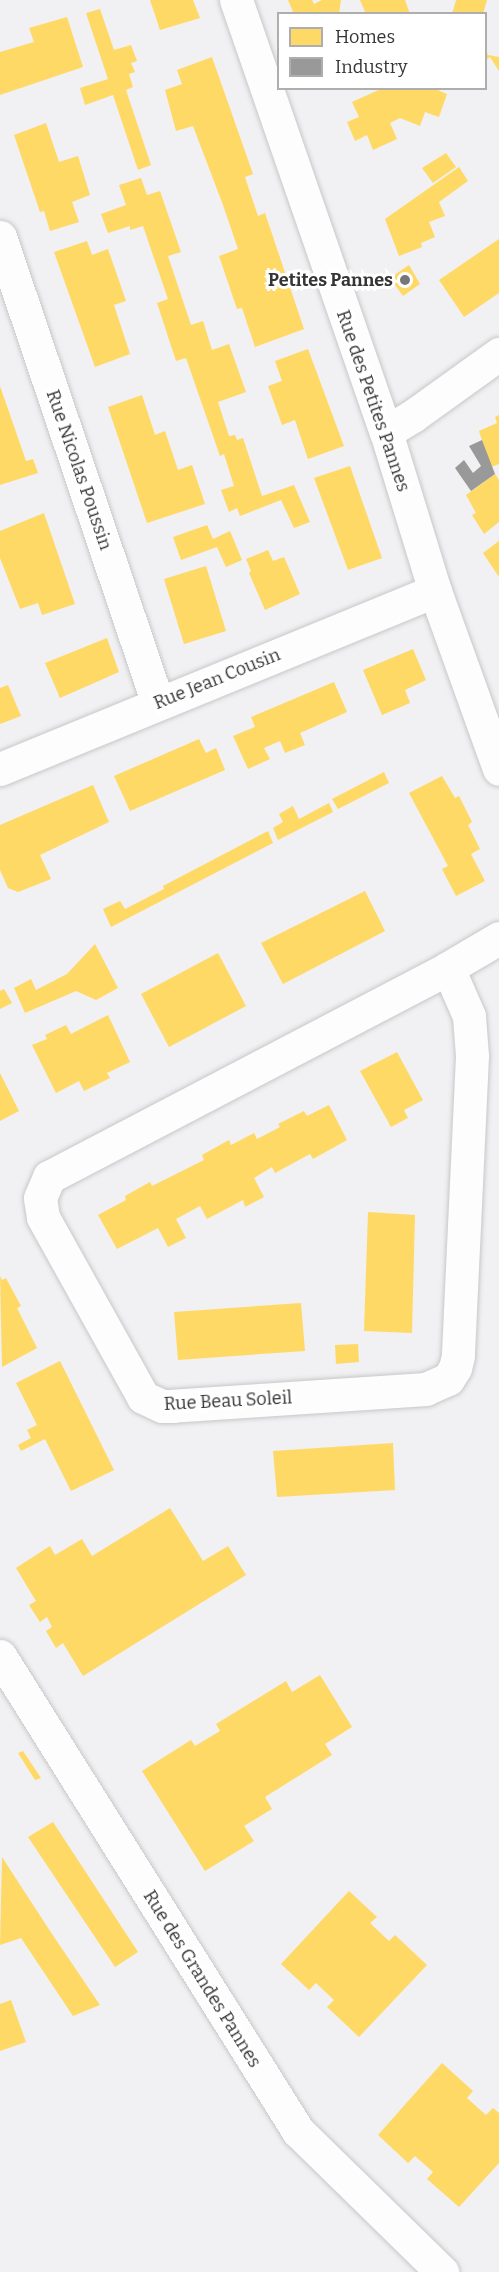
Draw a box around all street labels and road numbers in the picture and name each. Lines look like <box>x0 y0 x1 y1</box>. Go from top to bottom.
street label: Rue des Petites Pannes <box>332 307 414 495</box>
street label: Rue Nicolas Poussin <box>41 387 117 553</box>
street label: Rue Jean Cousin <box>151 644 283 714</box>
street label: Rue Beau Soleil <box>163 1387 293 1415</box>
street label: Rue des Grandes Pannes <box>139 1886 265 2072</box>

